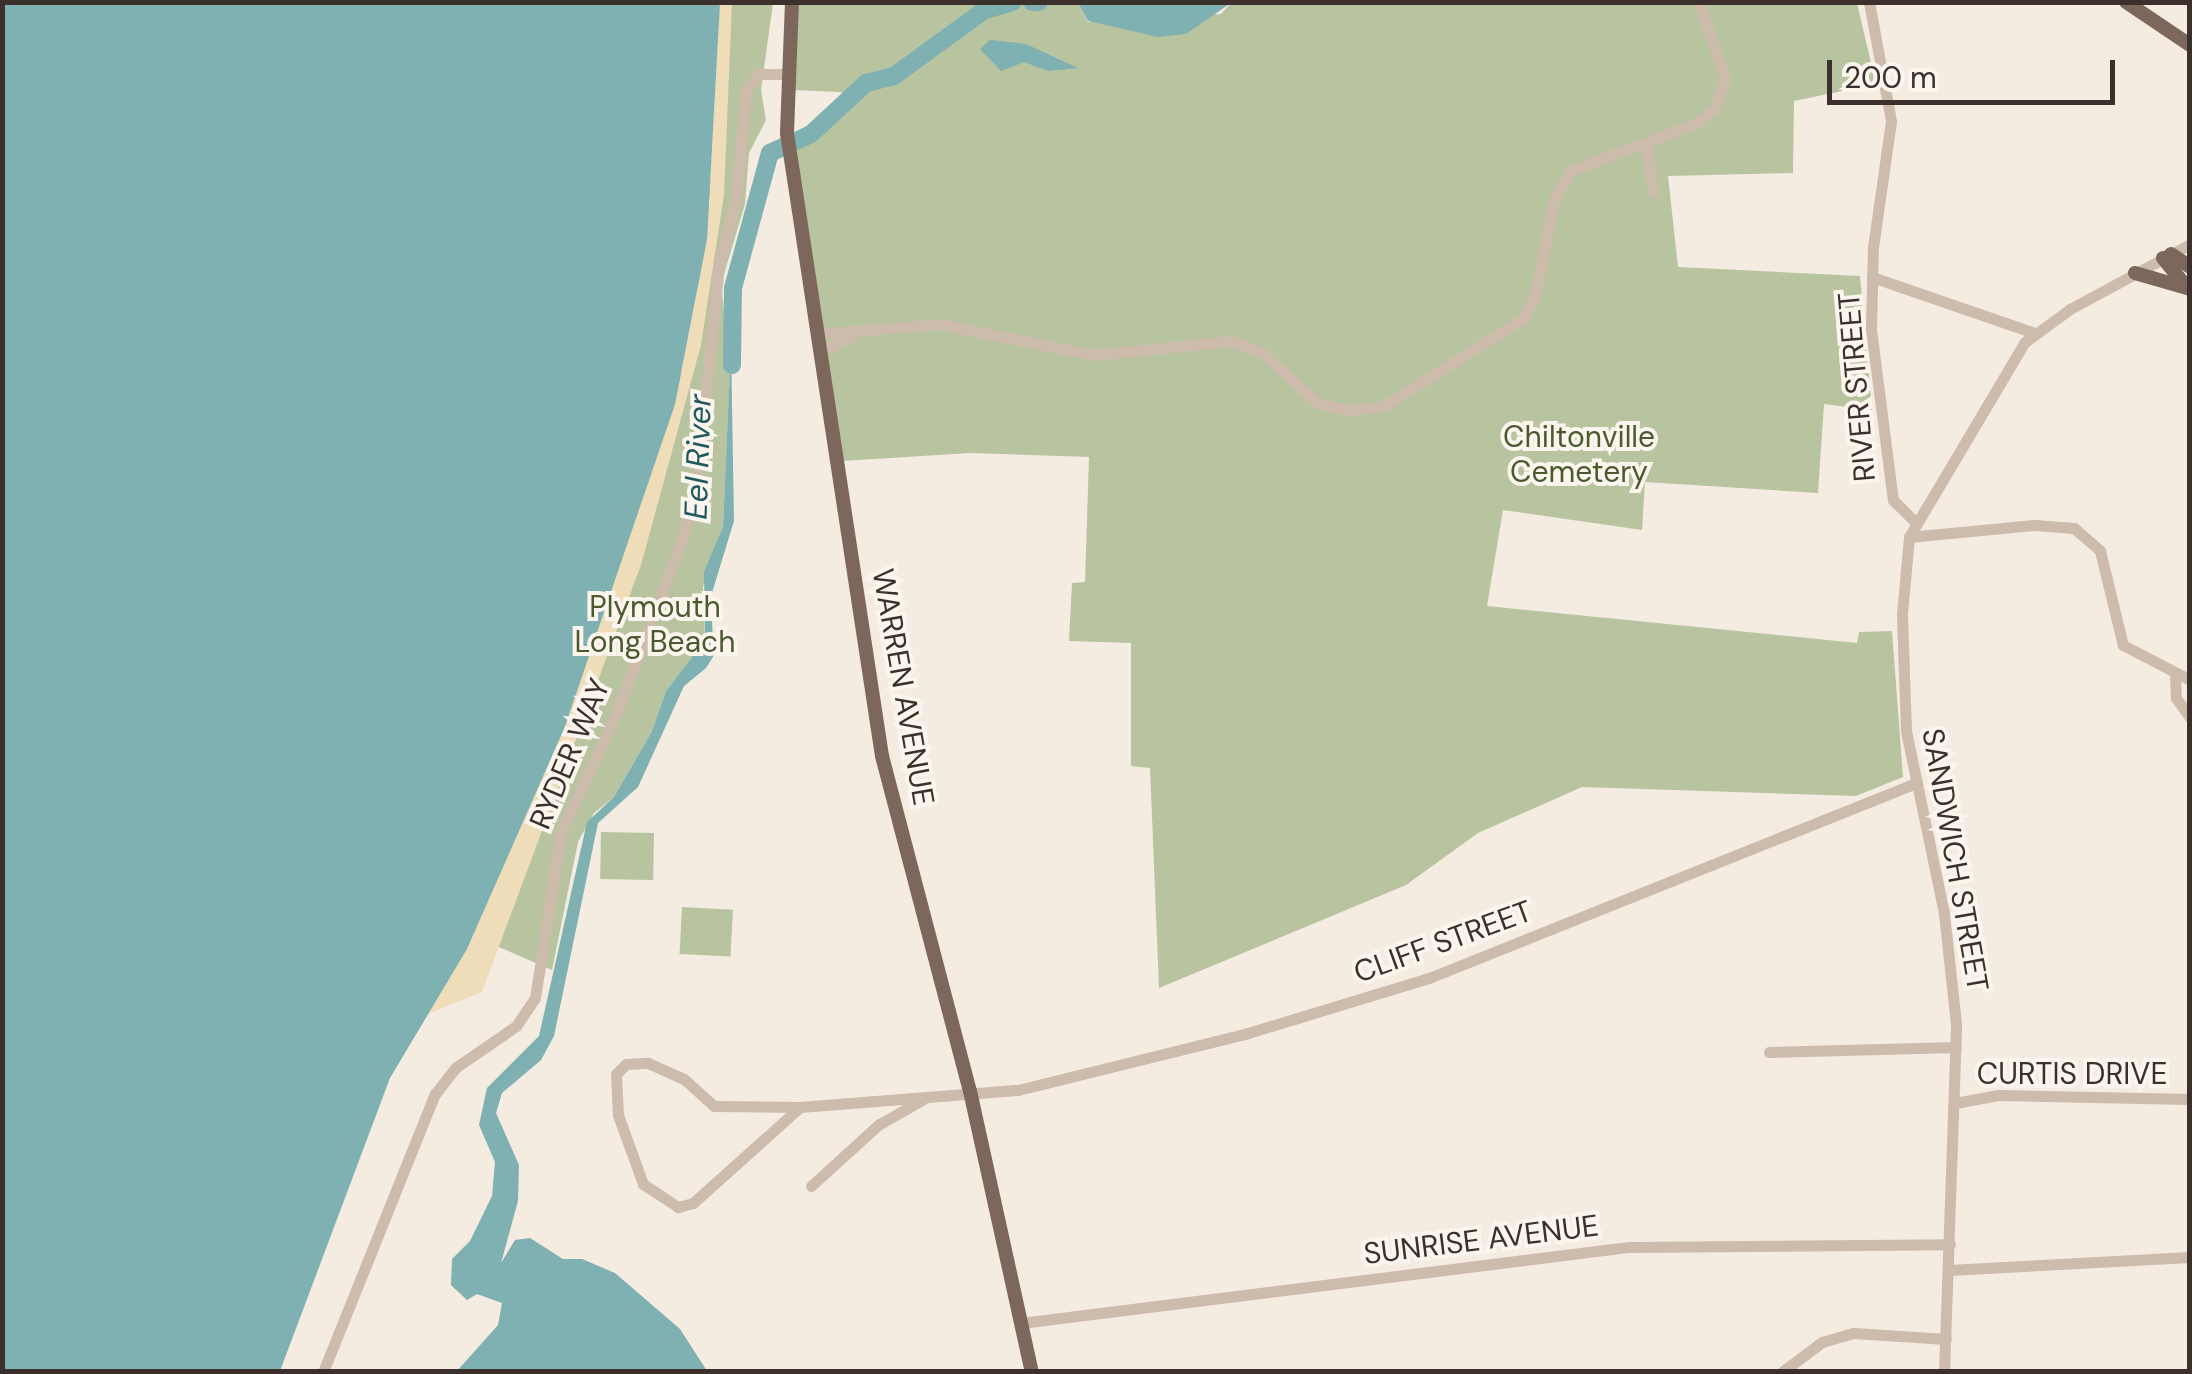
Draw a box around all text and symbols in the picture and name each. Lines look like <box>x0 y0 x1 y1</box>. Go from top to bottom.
scale bar <box>1832 40 2120 102</box>
text: 200 m <box>1844 58 1937 97</box>
street label: RIVER STREET <box>1831 291 1883 483</box>
water label: Eel River <box>677 394 719 520</box>
park label: Chiltonville Cemetery <box>1503 419 1655 490</box>
street label: WARREN AVENUE <box>864 566 942 808</box>
park label: Plymouth Long Beach <box>575 589 735 660</box>
street label: RYDER WAY <box>522 673 618 835</box>
street label: SANDWICH STREET <box>1914 726 1996 994</box>
street label: CLIFF STREET <box>1349 893 1537 991</box>
street label: CURTIS DRIVE <box>1977 1056 2167 1092</box>
street label: SUNRISE AVENUE <box>1362 1208 1600 1272</box>

